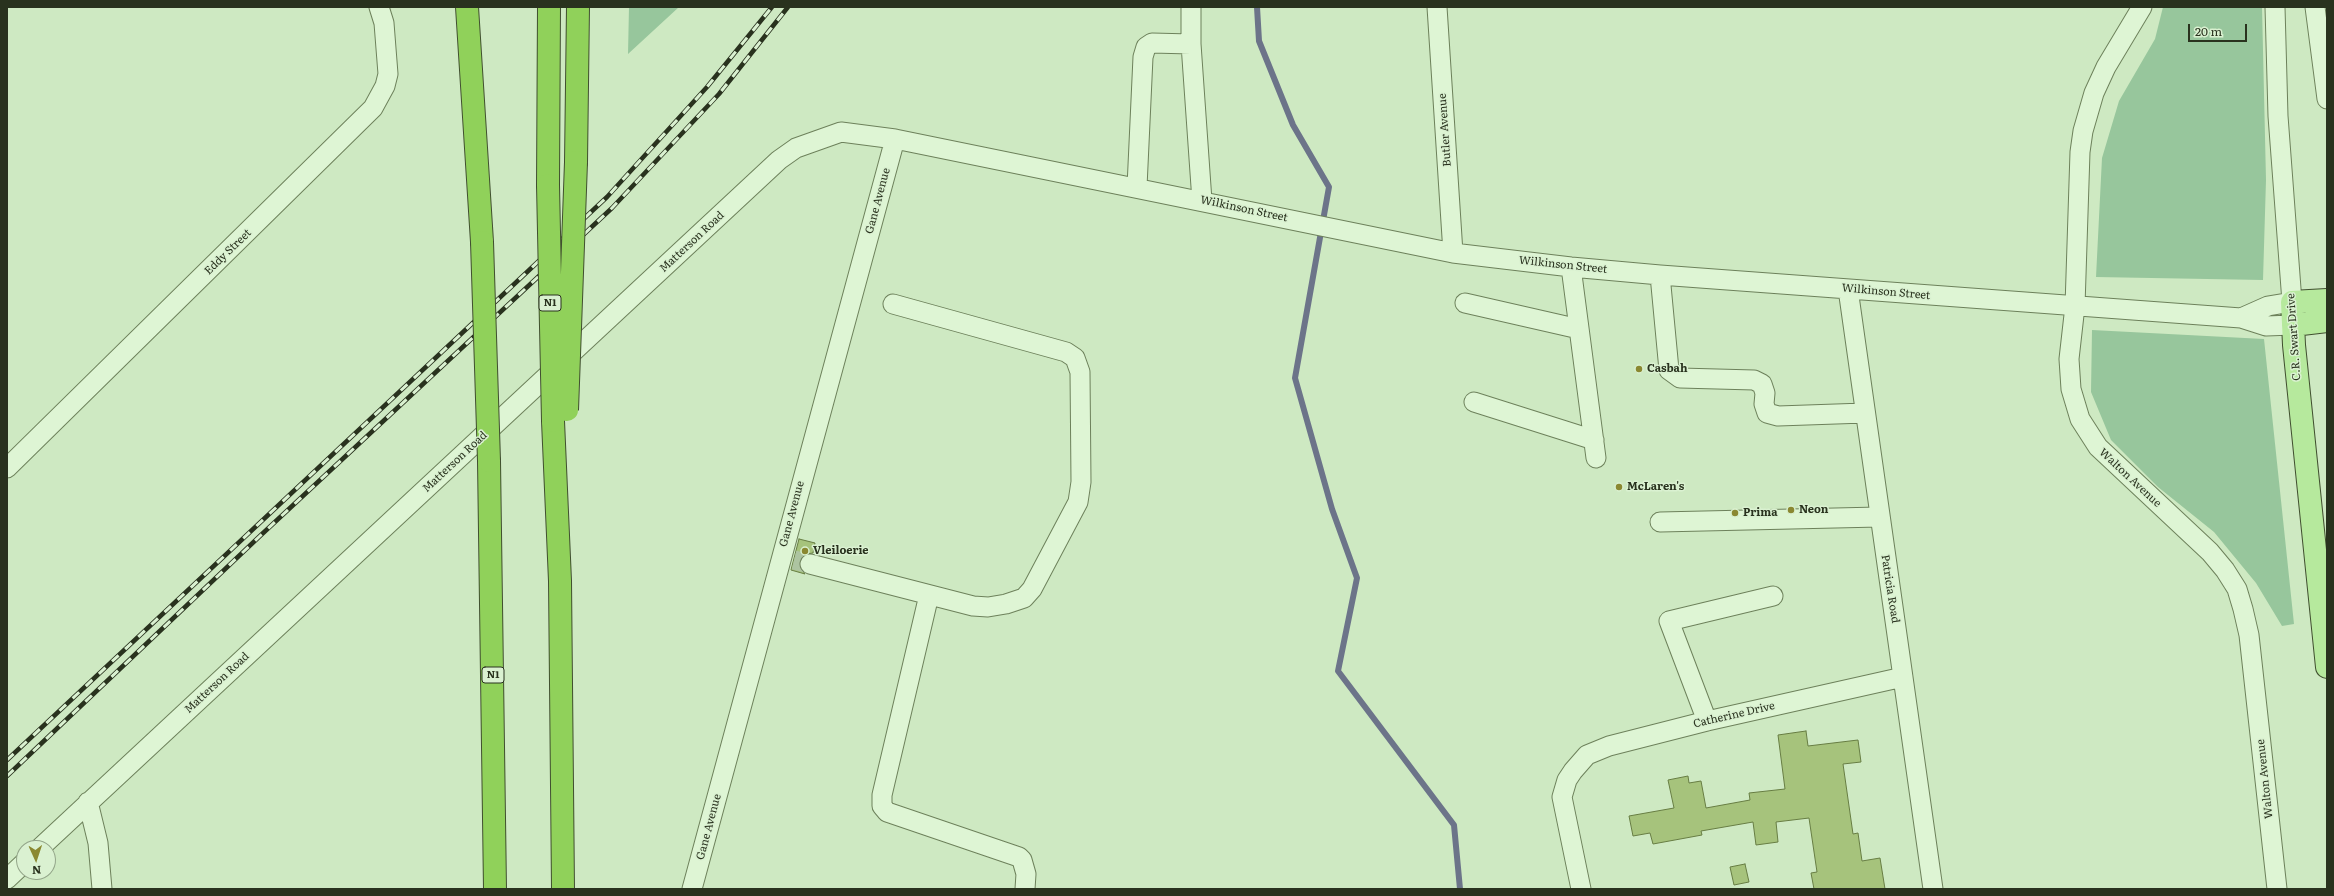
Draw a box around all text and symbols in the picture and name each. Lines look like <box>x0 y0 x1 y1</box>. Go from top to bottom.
scale bar <box>2190 16 2249 42</box>
text: 20 m <box>2195 22 2222 40</box>
street label: Butler Avenue <box>1436 93 1454 167</box>
street label: Gane Avenue <box>863 167 893 235</box>
street label: Wilkinson Street <box>1199 193 1289 225</box>
street label: Matterson Road <box>657 209 727 275</box>
street label: Eddy Street <box>202 226 254 278</box>
street label: Wilkinson Street <box>1518 254 1608 276</box>
street label: Wilkinson Street <box>1841 282 1931 302</box>
street label: C.R. Swart Drive <box>2284 293 2304 381</box>
road number: N1 <box>539 295 561 311</box>
place label: Casbah <box>1647 362 1687 376</box>
marker: Casbah <box>1634 364 1644 374</box>
street label: Matterson Road <box>420 429 490 495</box>
street label: Walton Avenue <box>2096 446 2164 510</box>
street label: Gane Avenue <box>777 480 807 548</box>
place label: McLaren's <box>1627 480 1684 494</box>
marker: McLaren's <box>1614 482 1624 492</box>
place label: Neon <box>1799 503 1828 517</box>
marker: Neon <box>1786 505 1796 515</box>
place label: Prima <box>1743 506 1777 520</box>
marker: Prima <box>1730 508 1740 518</box>
place label: Vleiloerie <box>813 544 869 558</box>
marker: Vleiloerie <box>800 546 810 556</box>
street label: Patricia Road <box>1878 554 1902 624</box>
street label: Matterson Road <box>182 650 252 716</box>
road number: N1 <box>482 667 504 683</box>
street label: Catherine Drive <box>1692 699 1776 731</box>
street label: Walton Avenue <box>2254 738 2276 820</box>
street label: Gane Avenue <box>694 793 724 861</box>
north arrow <box>16 840 56 880</box>
text: N <box>32 863 42 879</box>

